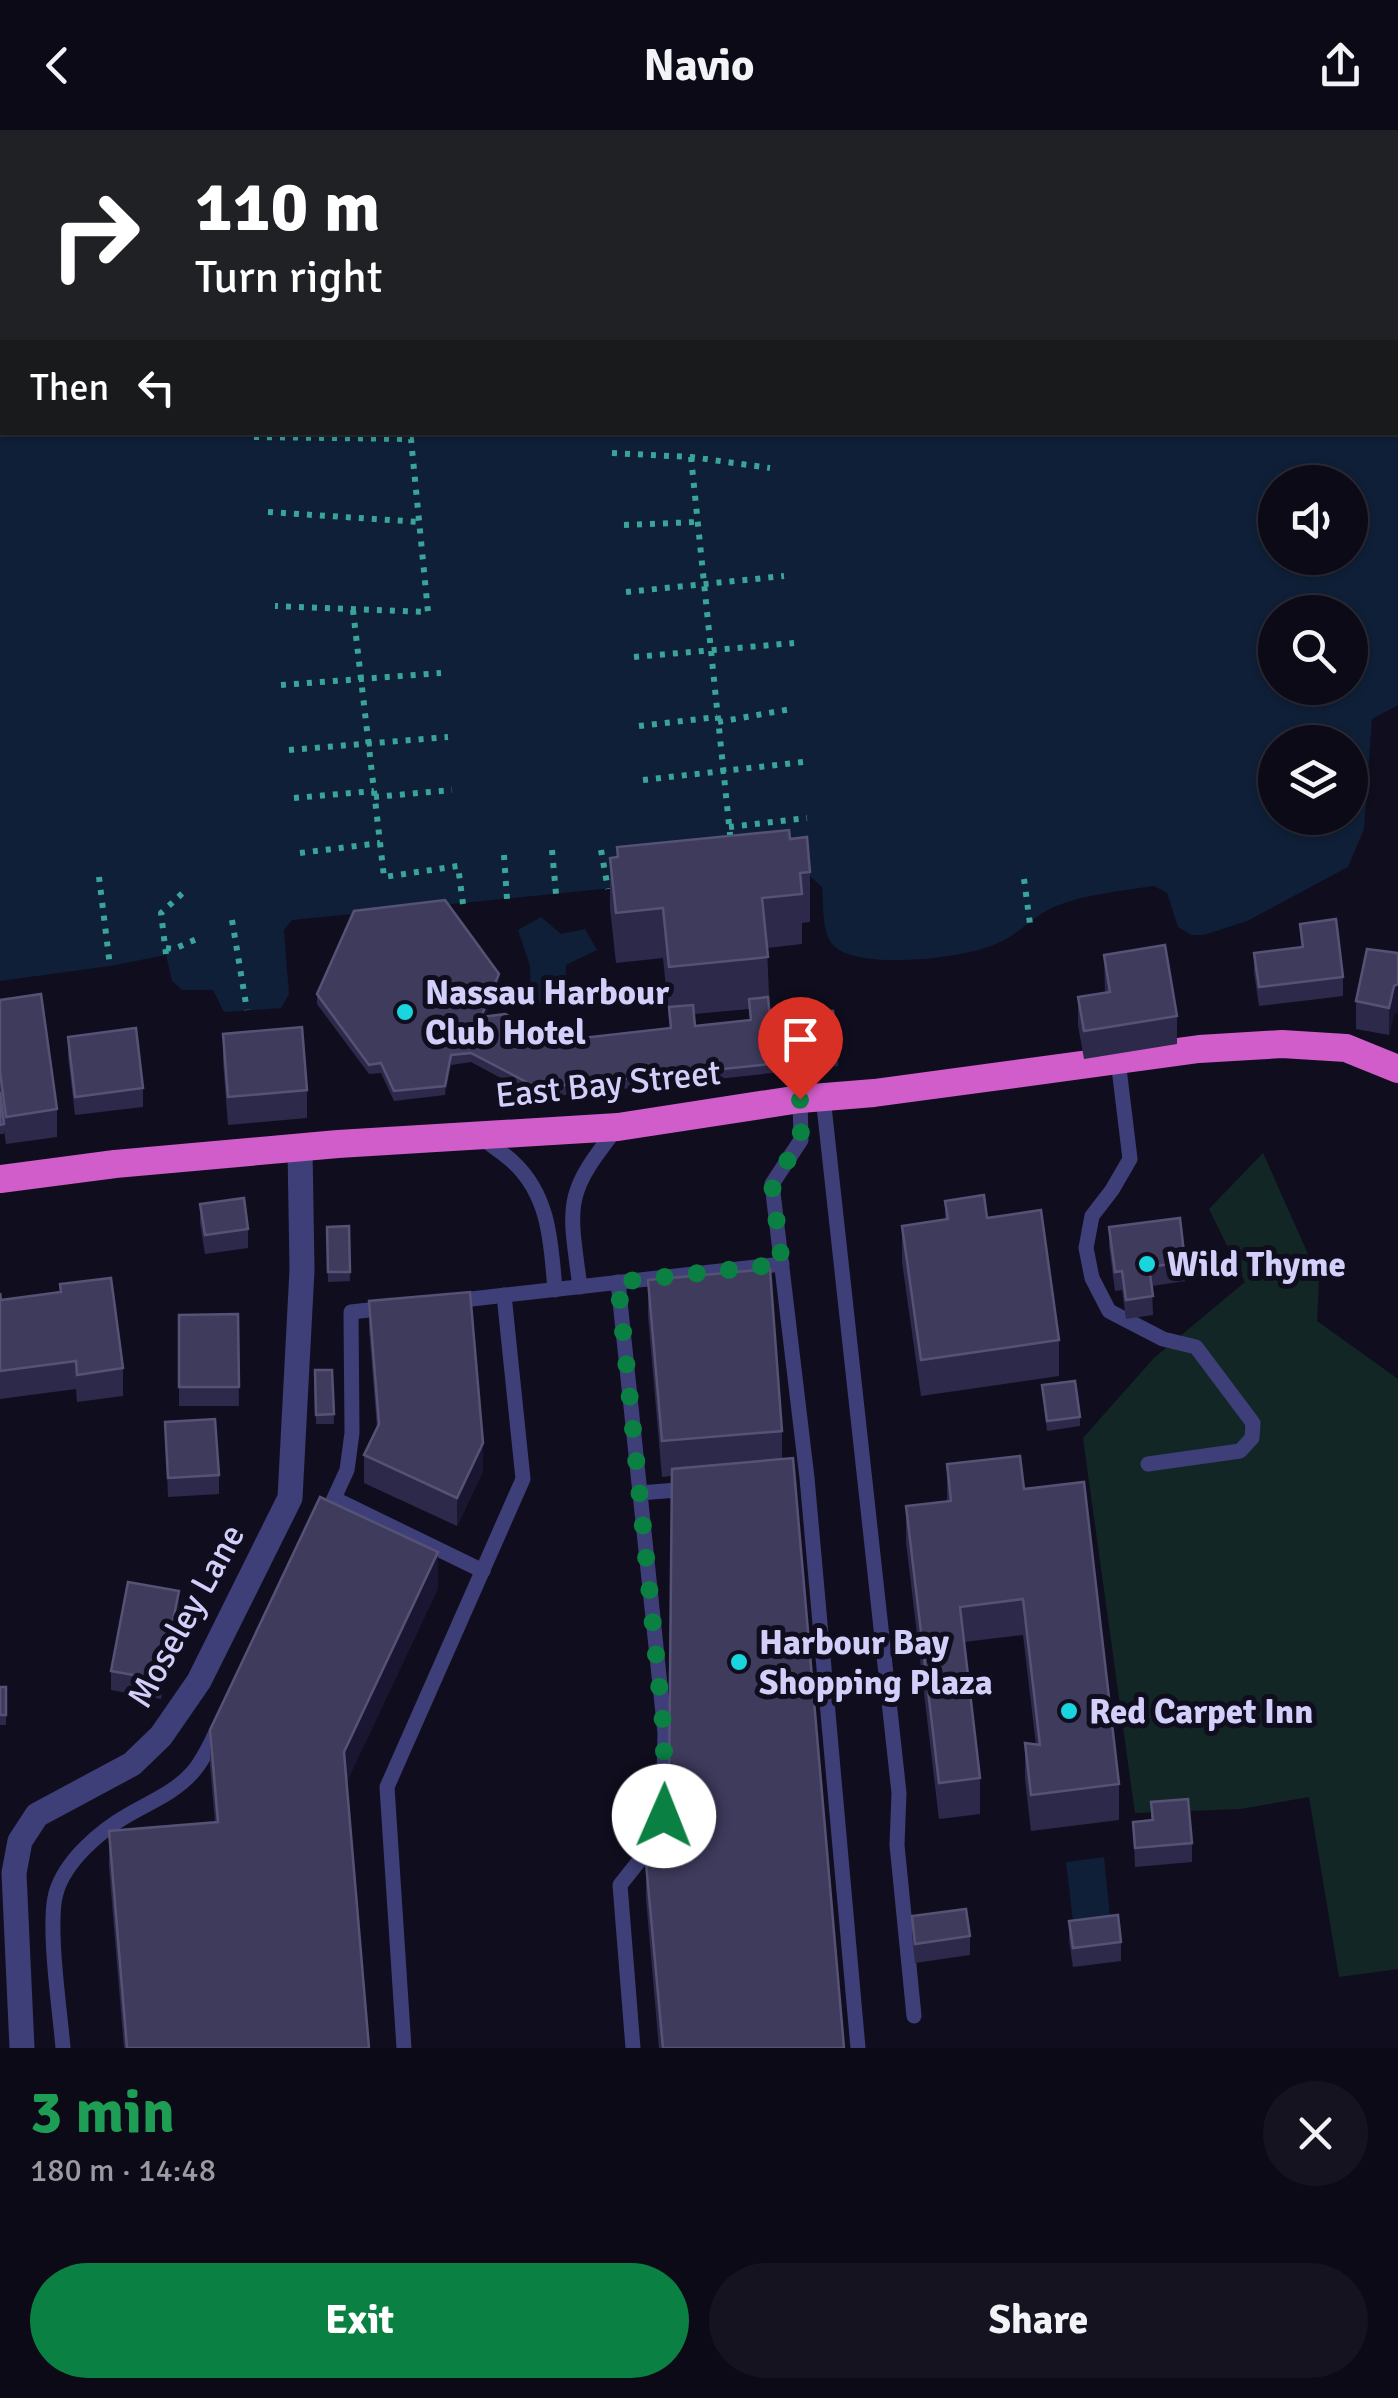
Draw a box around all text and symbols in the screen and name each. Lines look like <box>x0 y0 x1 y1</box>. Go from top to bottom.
icon: back <box>30 38 85 93</box>
text: Navio <box>643 38 755 93</box>
icon: share <box>1313 38 1368 93</box>
text: 110 m <box>195 164 380 250</box>
icon: right <box>30 170 160 300</box>
text: Turn right <box>195 250 383 305</box>
icon: left <box>129 360 184 415</box>
text: Then <box>30 364 109 411</box>
map controls <box>1258 465 1368 835</box>
button: sound <box>1258 465 1368 575</box>
button: search <box>1258 595 1368 705</box>
button: layers <box>1258 725 1368 835</box>
place label: Nassau Harbour Club Hotel <box>425 971 669 1054</box>
pin <box>758 997 843 1100</box>
marker: Nassau Harbour Club Hotel <box>394 1001 416 1023</box>
icon: arrive <box>773 1012 828 1067</box>
street label: East Bay Street <box>493 1051 723 1117</box>
place label: Wild Thyme <box>1167 1243 1346 1286</box>
marker: Wild Thyme <box>1136 1253 1158 1275</box>
street label: Moseley Lane <box>118 1517 254 1715</box>
place label: Harbour Bay Shopping Plaza <box>759 1621 993 1704</box>
marker: Harbour Bay Shopping Plaza <box>728 1651 750 1673</box>
place label: Red Carpet Inn <box>1089 1690 1313 1733</box>
marker: Red Carpet Inn <box>1058 1700 1080 1722</box>
position arrow <box>612 1764 716 1868</box>
text: 3 min <box>30 2076 175 2150</box>
button: close <box>1263 2081 1368 2186</box>
text: 180 m · 14:48 <box>30 2151 216 2190</box>
button: Exit <box>30 2263 689 2378</box>
button: Share <box>709 2263 1368 2378</box>

